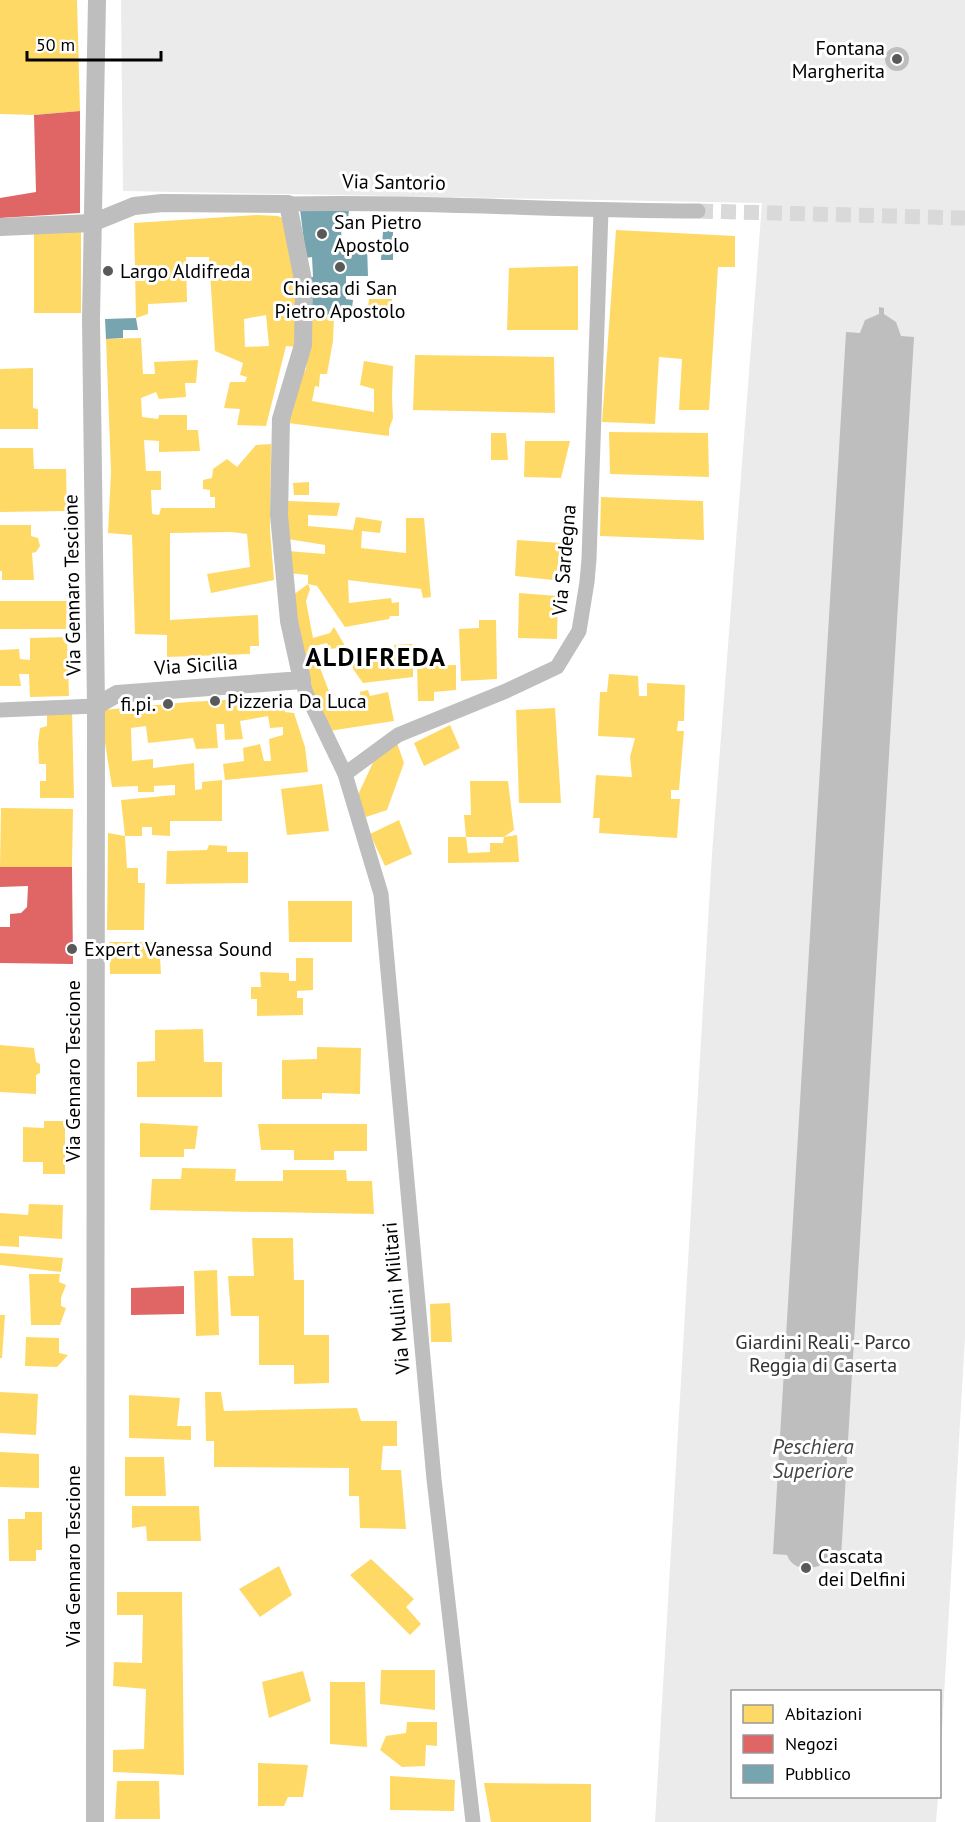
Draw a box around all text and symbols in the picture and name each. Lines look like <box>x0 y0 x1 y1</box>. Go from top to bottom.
scale bar <box>27 24 160 62</box>
text: 50 m <box>36 33 75 56</box>
place label: Fontana Margherita <box>792 35 885 84</box>
marker: Fontana Margherita <box>890 52 904 66</box>
street label: Via Santorio <box>341 168 446 196</box>
place label: San Pietro Apostolo <box>334 209 422 258</box>
marker: San Pietro Apostolo <box>315 227 329 241</box>
place label: Largo Aldifreda <box>120 258 251 284</box>
marker: Chiesa di San Pietro Apostolo <box>333 260 347 274</box>
marker: Largo Aldifreda <box>101 264 115 278</box>
place label: Chiesa di San Pietro Apostolo <box>274 275 406 324</box>
street label: Via Gennaro Tescione <box>57 494 87 677</box>
street label: Via Sardegna <box>546 503 582 618</box>
district label: ALDIFREDA <box>305 640 447 673</box>
street label: Via Sicilia <box>152 649 239 681</box>
place label: Pizzeria Da Luca <box>227 688 367 714</box>
place label: fi.pi. <box>120 691 156 717</box>
marker: Pizzeria Da Luca <box>208 694 222 708</box>
marker: fi.pi. <box>161 697 175 711</box>
place label: Expert Vanessa Sound <box>84 936 272 962</box>
marker: Expert Vanessa Sound <box>65 942 79 956</box>
street label: Via Gennaro Tescione <box>60 980 86 1163</box>
street label: Via Mulini Militari <box>376 1221 416 1376</box>
park label: Giardini Reali - Parco Reggia di Caserta <box>735 1329 911 1378</box>
water label: Peschiera Superiore <box>772 1433 854 1484</box>
street label: Via Gennaro Tescione <box>60 1465 86 1648</box>
place label: Cascata dei Delfini <box>818 1543 906 1592</box>
marker: Cascata dei Delfini <box>799 1561 813 1575</box>
legend <box>731 1690 941 1798</box>
text: Abitazioni <box>785 1702 862 1725</box>
text: Negozi <box>785 1732 838 1755</box>
text: Pubblico <box>785 1762 851 1785</box>

